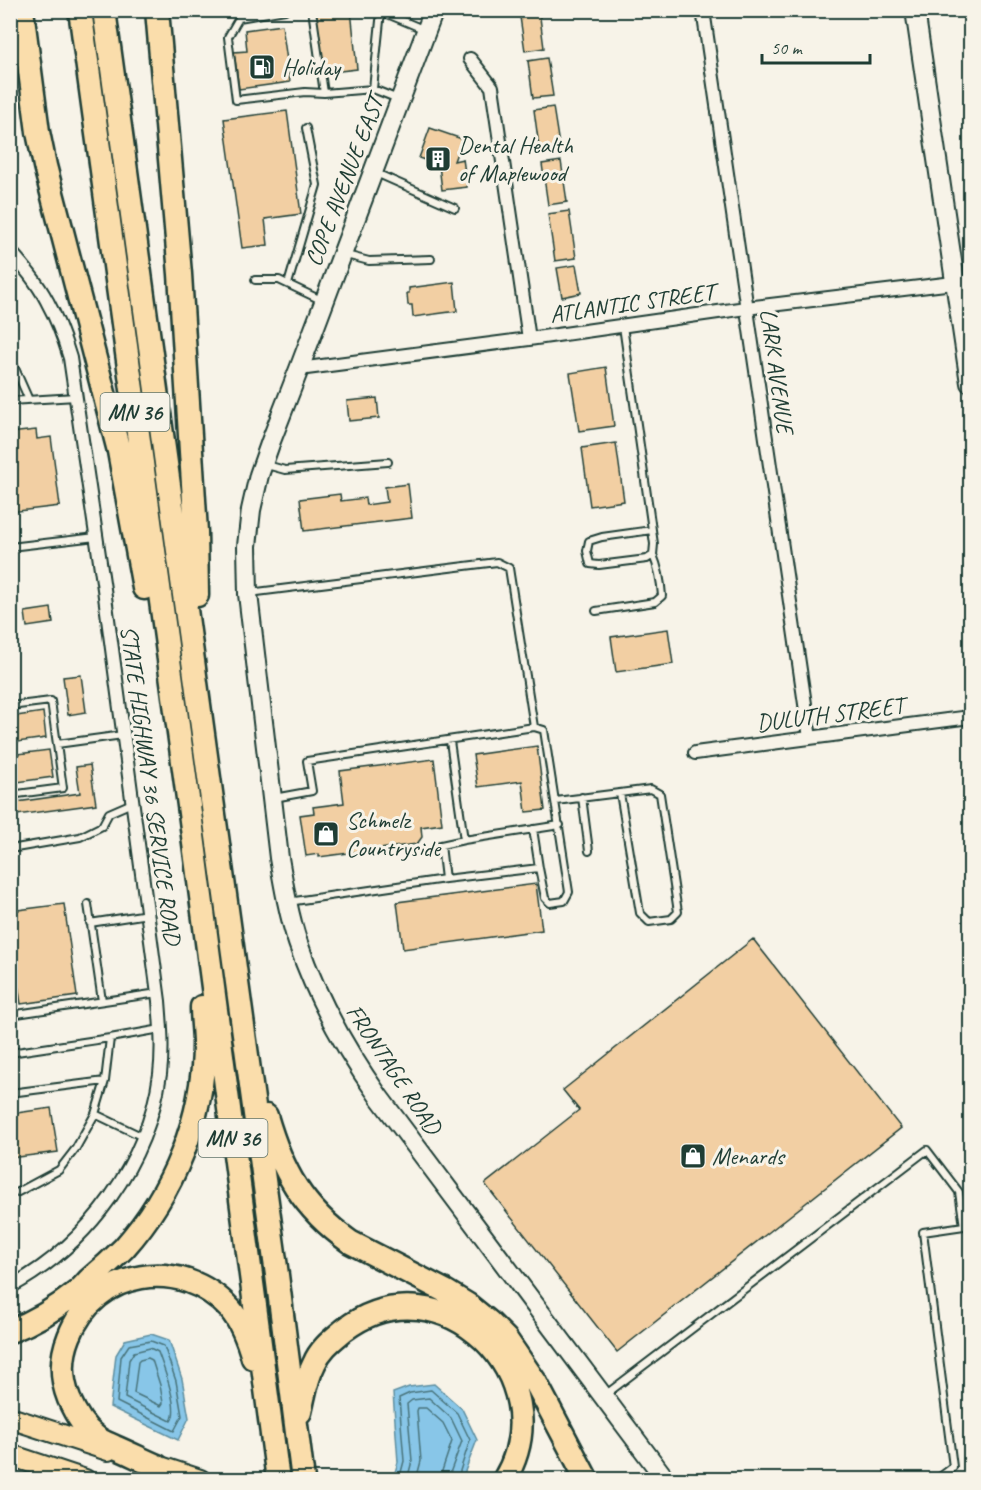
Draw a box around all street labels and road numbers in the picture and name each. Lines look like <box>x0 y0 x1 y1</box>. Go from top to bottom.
street label: COPE AVENUE EAST <box>298 86 392 270</box>
street label: ATLANTIC STREET <box>548 276 722 329</box>
street label: LARK AVENUE <box>753 307 801 438</box>
road number: MN 36 <box>100 393 170 431</box>
street label: STATE HIGHWAY 36 SERVICE ROAD <box>114 624 189 948</box>
street label: DULUTH STREET <box>755 689 911 738</box>
street label: FRONTAGE ROAD <box>340 998 450 1141</box>
road number: MN 36 <box>198 1119 268 1157</box>

